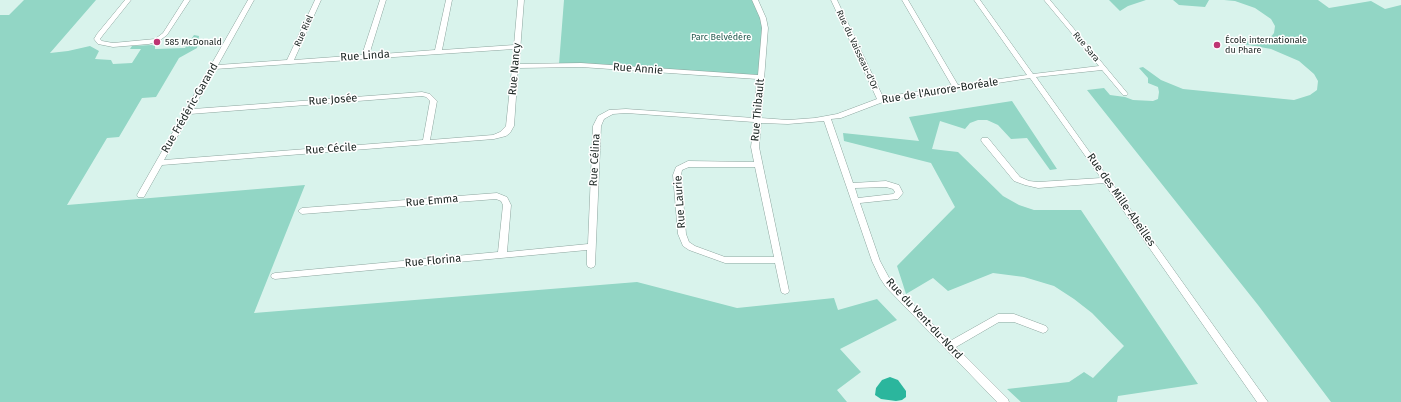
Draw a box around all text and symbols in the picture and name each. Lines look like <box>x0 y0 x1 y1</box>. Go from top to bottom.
street label: Rue du Vaisseau-d'Or <box>834 8 880 92</box>
street label: Rue Riel <box>292 14 316 48</box>
street label: Rue Sara <box>1070 30 1102 64</box>
park label: Parc Belvédère <box>691 32 751 42</box>
place label: École internationale du Phare <box>1225 35 1307 56</box>
marker: 585 McDonald <box>152 37 162 47</box>
place label: 585 McDonald <box>165 37 222 47</box>
marker: École internationale du Phare <box>1212 40 1222 50</box>
street label: Rue Nancy <box>506 42 524 96</box>
street label: Rue Linda <box>340 48 390 64</box>
street label: Rue Frédéric-Garand <box>159 61 221 155</box>
street label: Rue Annie <box>612 61 664 77</box>
street label: Rue de l'Aurore-Boréale <box>881 75 999 107</box>
street label: Rue Thibault <box>749 78 767 142</box>
street label: Rue Josée <box>308 92 358 108</box>
street label: Rue Célina <box>587 133 603 187</box>
street label: Rue Cécile <box>305 141 357 157</box>
street label: Rue des Mille-Abeilles <box>1084 151 1158 249</box>
street label: Rue Laurie <box>672 175 688 229</box>
street label: Rue Emma <box>405 192 459 210</box>
street label: Rue Florina <box>404 252 462 270</box>
street label: Rue du Vent-du-Nord <box>883 276 965 362</box>

